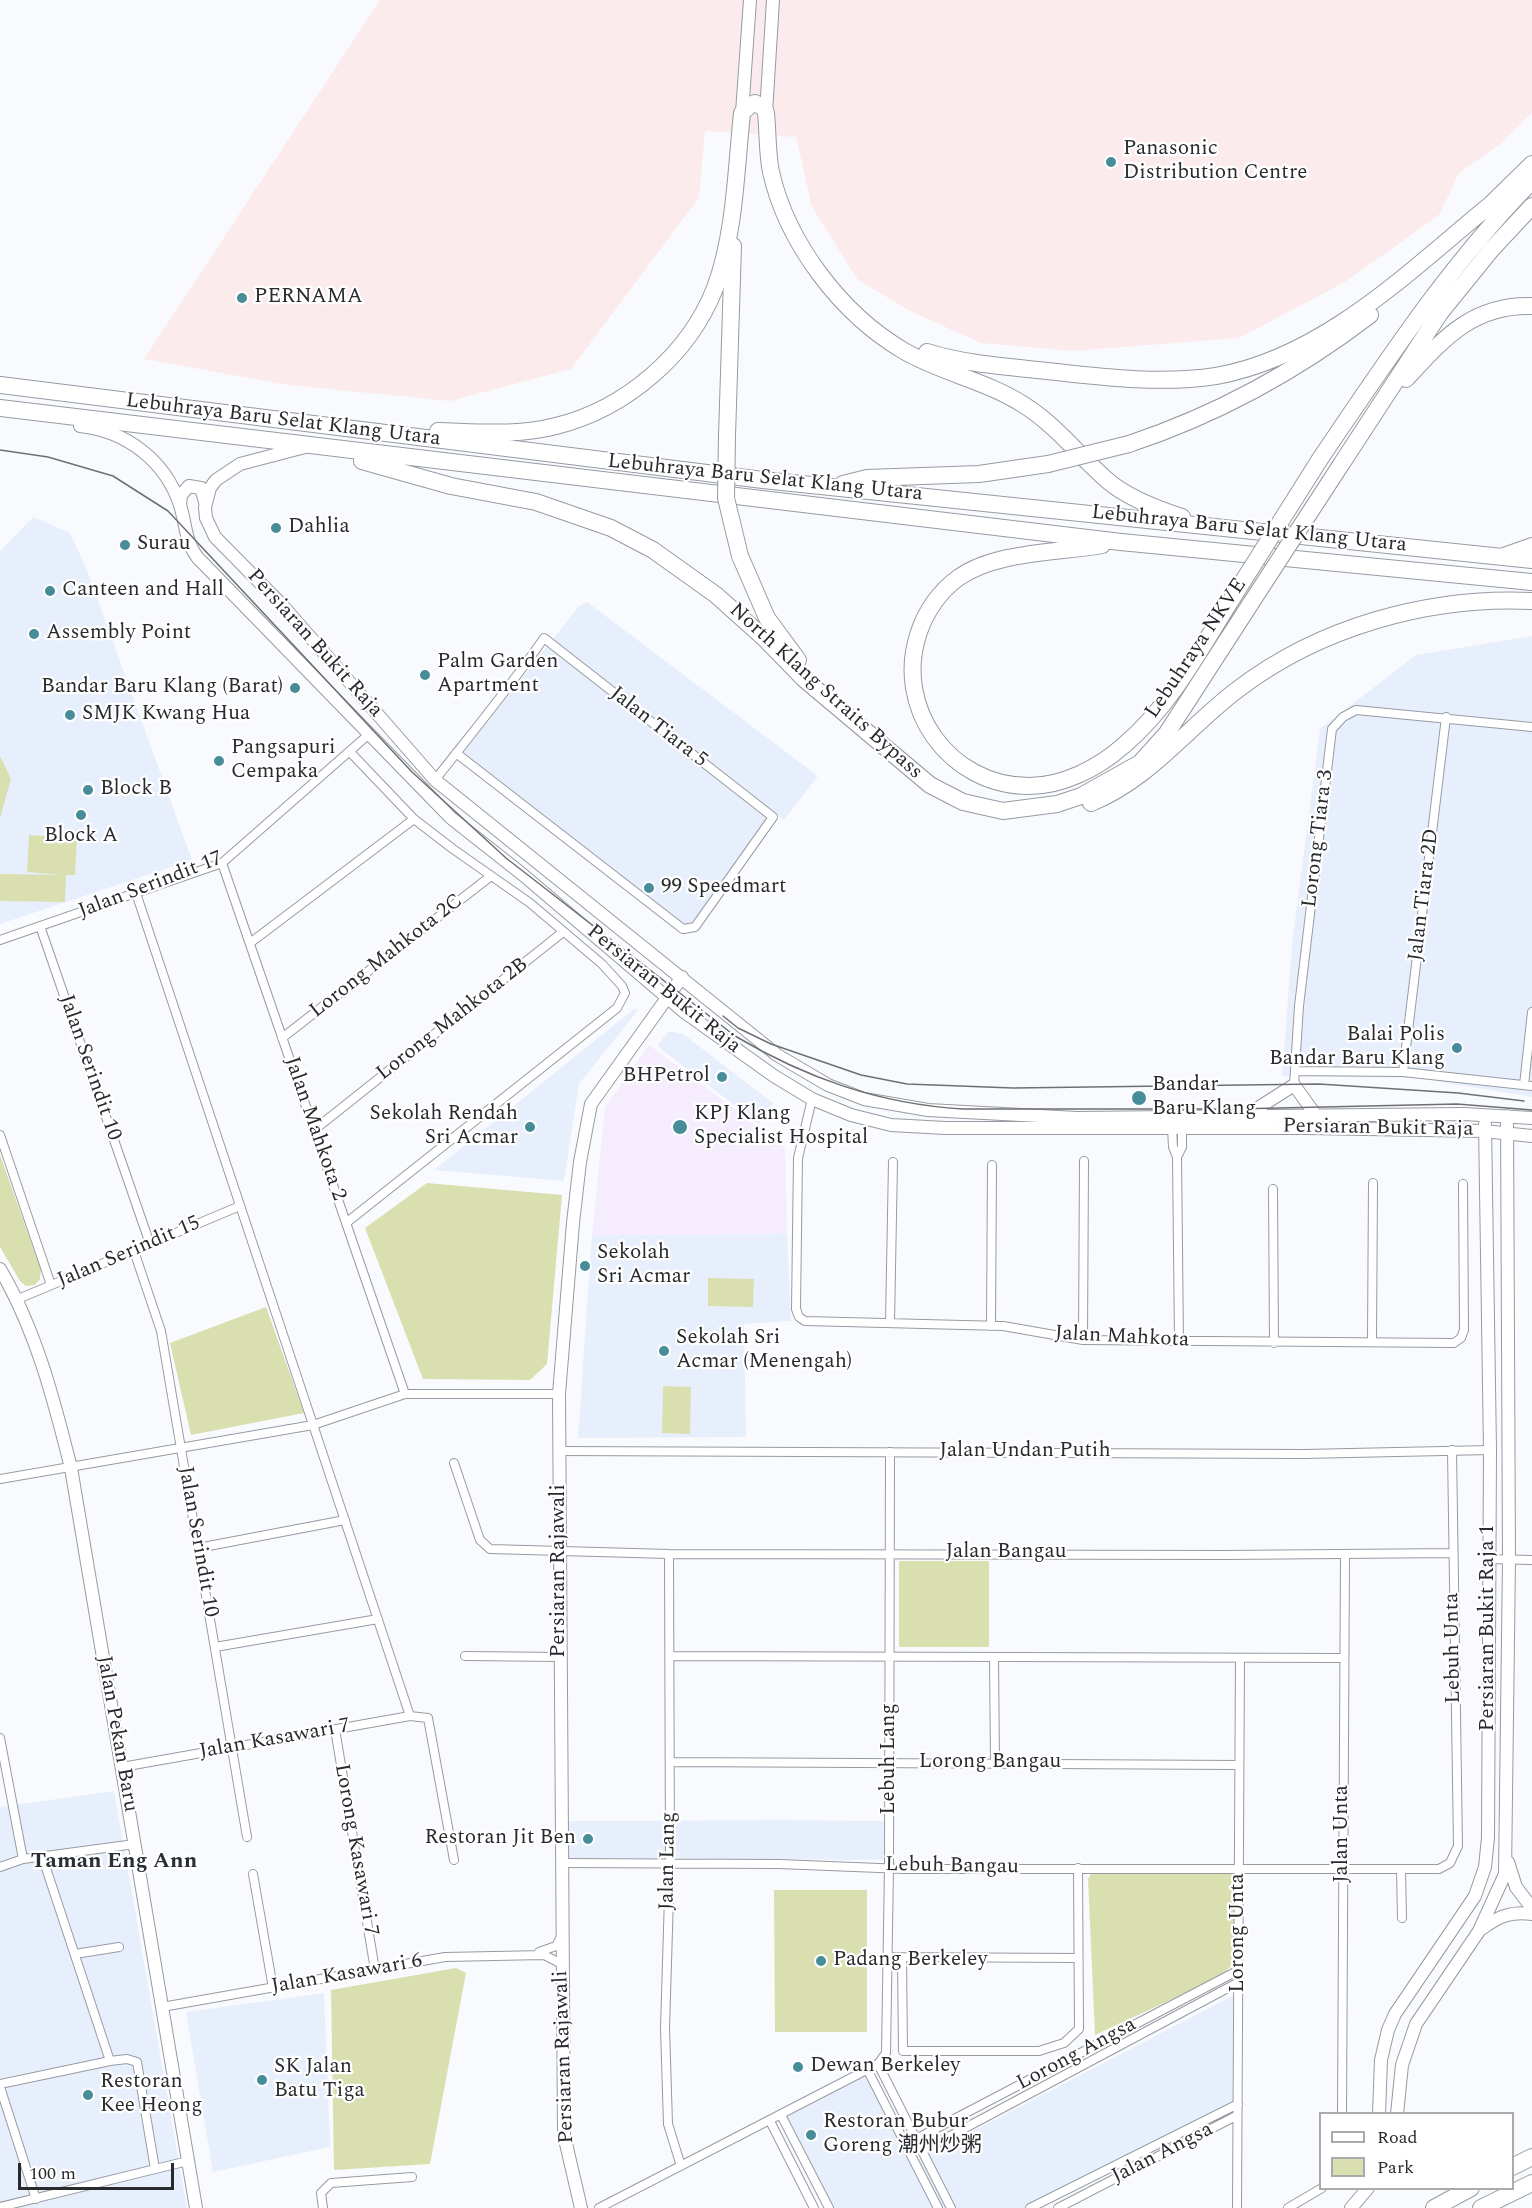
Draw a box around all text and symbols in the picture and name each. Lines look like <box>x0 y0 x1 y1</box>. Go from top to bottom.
place label: Panasonic Distribution Centre <box>1123 137 1307 187</box>
marker: Panasonic Distribution Centre <box>1104 155 1118 169</box>
place label: PERNAMA <box>254 285 363 311</box>
marker: PERNAMA <box>235 291 249 305</box>
street label: Lebuhraya Baru Selat Klang Utara <box>124 389 442 453</box>
street label: Lebuhraya Baru Selat Klang Utara <box>606 450 924 508</box>
street label: Lebuhraya Baru Selat Klang Utara <box>1090 501 1408 559</box>
place label: Dahlia <box>288 515 350 541</box>
marker: Dahlia <box>269 521 283 535</box>
place label: Surau <box>137 532 191 558</box>
marker: Surau <box>118 538 132 552</box>
street label: Persiaran Bukit Raja <box>241 565 387 723</box>
street label: Lebuhraya NKVE <box>1141 574 1253 724</box>
place label: Canteen and Hall <box>62 578 224 604</box>
marker: Canteen and Hall <box>43 584 57 598</box>
street label: North Klang Straits Bypass <box>723 598 927 786</box>
place label: Assembly Point <box>46 621 191 647</box>
marker: Assembly Point <box>27 627 41 641</box>
place label: Palm Garden Apartment <box>437 650 558 700</box>
marker: Palm Garden Apartment <box>418 668 432 682</box>
place label: Bandar Baru Klang (Barat) <box>41 675 283 701</box>
marker: Bandar Baru Klang (Barat) <box>288 681 302 695</box>
street label: Jalan Tiara 5 <box>604 682 712 774</box>
place label: SMJK Kwang Hua <box>82 702 250 728</box>
marker: SMJK Kwang Hua <box>63 708 77 722</box>
place label: Pangsapuri Cempaka <box>231 736 336 786</box>
marker: Pangsapuri Cempaka <box>212 754 226 768</box>
street label: Lorong Tiara 3 <box>1298 769 1340 909</box>
place label: Block B <box>100 777 172 803</box>
marker: Block B <box>81 783 95 797</box>
marker: Block A <box>74 808 88 822</box>
place label: Block A <box>44 824 118 850</box>
street label: Jalan Tiara 2D <box>1404 827 1446 963</box>
street label: Jalan Serindit 17 <box>75 847 227 925</box>
place label: 99 Speedmart <box>661 875 786 901</box>
marker: 99 Speedmart <box>642 881 656 895</box>
street label: Lorong Mahkota 2C <box>306 890 468 1024</box>
street label: Persiaran Bukit Raja <box>581 920 745 1060</box>
street label: Lorong Mahkota 2B <box>372 953 534 1087</box>
street label: Jalan Serindit 10 <box>52 992 126 1144</box>
place label: Balai Polis Bandar Baru Klang <box>1269 1023 1445 1073</box>
marker: Balai Polis Bandar Baru Klang <box>1450 1041 1464 1055</box>
street label: Jalan Mahkota 2 <box>278 1054 350 1204</box>
place label: BHPetrol <box>623 1064 710 1090</box>
marker: BHPetrol <box>715 1070 729 1084</box>
place label: Bandar Baru Klang <box>1152 1073 1256 1123</box>
marker: Bandar Baru Klang <box>1130 1089 1148 1107</box>
place label: Sekolah Rendah Sri Acmar <box>369 1102 518 1152</box>
place label: KPJ Klang Specialist Hospital <box>694 1102 868 1152</box>
street label: Persiaran Bukit Raja <box>1282 1115 1474 1143</box>
marker: KPJ Klang Specialist Hospital <box>671 1118 689 1136</box>
marker: Sekolah Rendah Sri Acmar <box>523 1120 537 1134</box>
street label: Jalan Serindit 15 <box>54 1212 204 1294</box>
place label: Sekolah Sri Acmar <box>597 1241 690 1291</box>
marker: Sekolah Sri Acmar <box>578 1259 592 1273</box>
street label: Jalan Mahkota <box>1054 1322 1190 1354</box>
place label: Sekolah Sri Acmar (Menengah) <box>676 1326 852 1376</box>
marker: Sekolah Sri Acmar (Menengah) <box>657 1344 671 1358</box>
street label: Jalan Undan Putih <box>939 1439 1111 1465</box>
street label: Jalan Serindit 10 <box>171 1465 223 1619</box>
street label: Persiaran Rajawali <box>547 1484 573 1658</box>
street label: Persiaran Bukit Raja 1 <box>1476 1525 1502 1731</box>
street label: Jalan Bangau <box>945 1540 1067 1566</box>
street label: Lebuh Unta <box>1440 1592 1468 1704</box>
street label: Jalan Pekan Baru <box>90 1654 142 1814</box>
street label: Lebuh Lang <box>877 1703 903 1815</box>
street label: Jalan Kasawari 7 <box>198 1714 352 1766</box>
street label: Lorong Bangau <box>919 1750 1061 1776</box>
street label: Lorong Kasawari 7 <box>327 1762 383 1938</box>
street label: Jalan Unta <box>1330 1785 1356 1883</box>
street label: Jalan Lang <box>656 1811 682 1911</box>
place label: Restoran Jit Ben <box>424 1826 576 1852</box>
marker: Restoran Jit Ben <box>581 1832 595 1846</box>
district label: Taman Eng Ann <box>31 1850 197 1876</box>
street label: Lebuh Bangau <box>885 1853 1019 1881</box>
street label: Lorong Unta <box>1226 1873 1252 1993</box>
place label: Padang Berkeley <box>833 1948 987 1974</box>
street label: Jalan Kasawari 6 <box>270 1949 424 2001</box>
marker: Padang Berkeley <box>814 1954 828 1968</box>
street label: Persiaran Rajawali <box>549 1970 581 2144</box>
street label: Lorong Angsa <box>1013 2013 1141 2097</box>
place label: Dewan Berkeley <box>810 2054 960 2080</box>
place label: SK Jalan Batu Tiga <box>274 2055 365 2105</box>
marker: Dewan Berkeley <box>791 2060 805 2074</box>
place label: Restoran Kee Heong <box>100 2070 202 2120</box>
marker: SK Jalan Batu Tiga <box>255 2073 269 2087</box>
marker: Restoran Kee Heong <box>81 2088 95 2102</box>
place label: Restoran Bubur Goreng 潮州炒粥 <box>823 2110 982 2160</box>
legend <box>1319 2112 1514 2190</box>
street label: Jalan Angsa <box>1108 2118 1218 2190</box>
text: Road <box>1377 2124 1418 2151</box>
marker: Restoran Bubur Goreng 潮州炒粥 <box>804 2128 818 2142</box>
scale bar <box>21 2151 177 2189</box>
text: Park <box>1377 2154 1414 2181</box>
text: 100 m <box>29 2160 76 2187</box>

